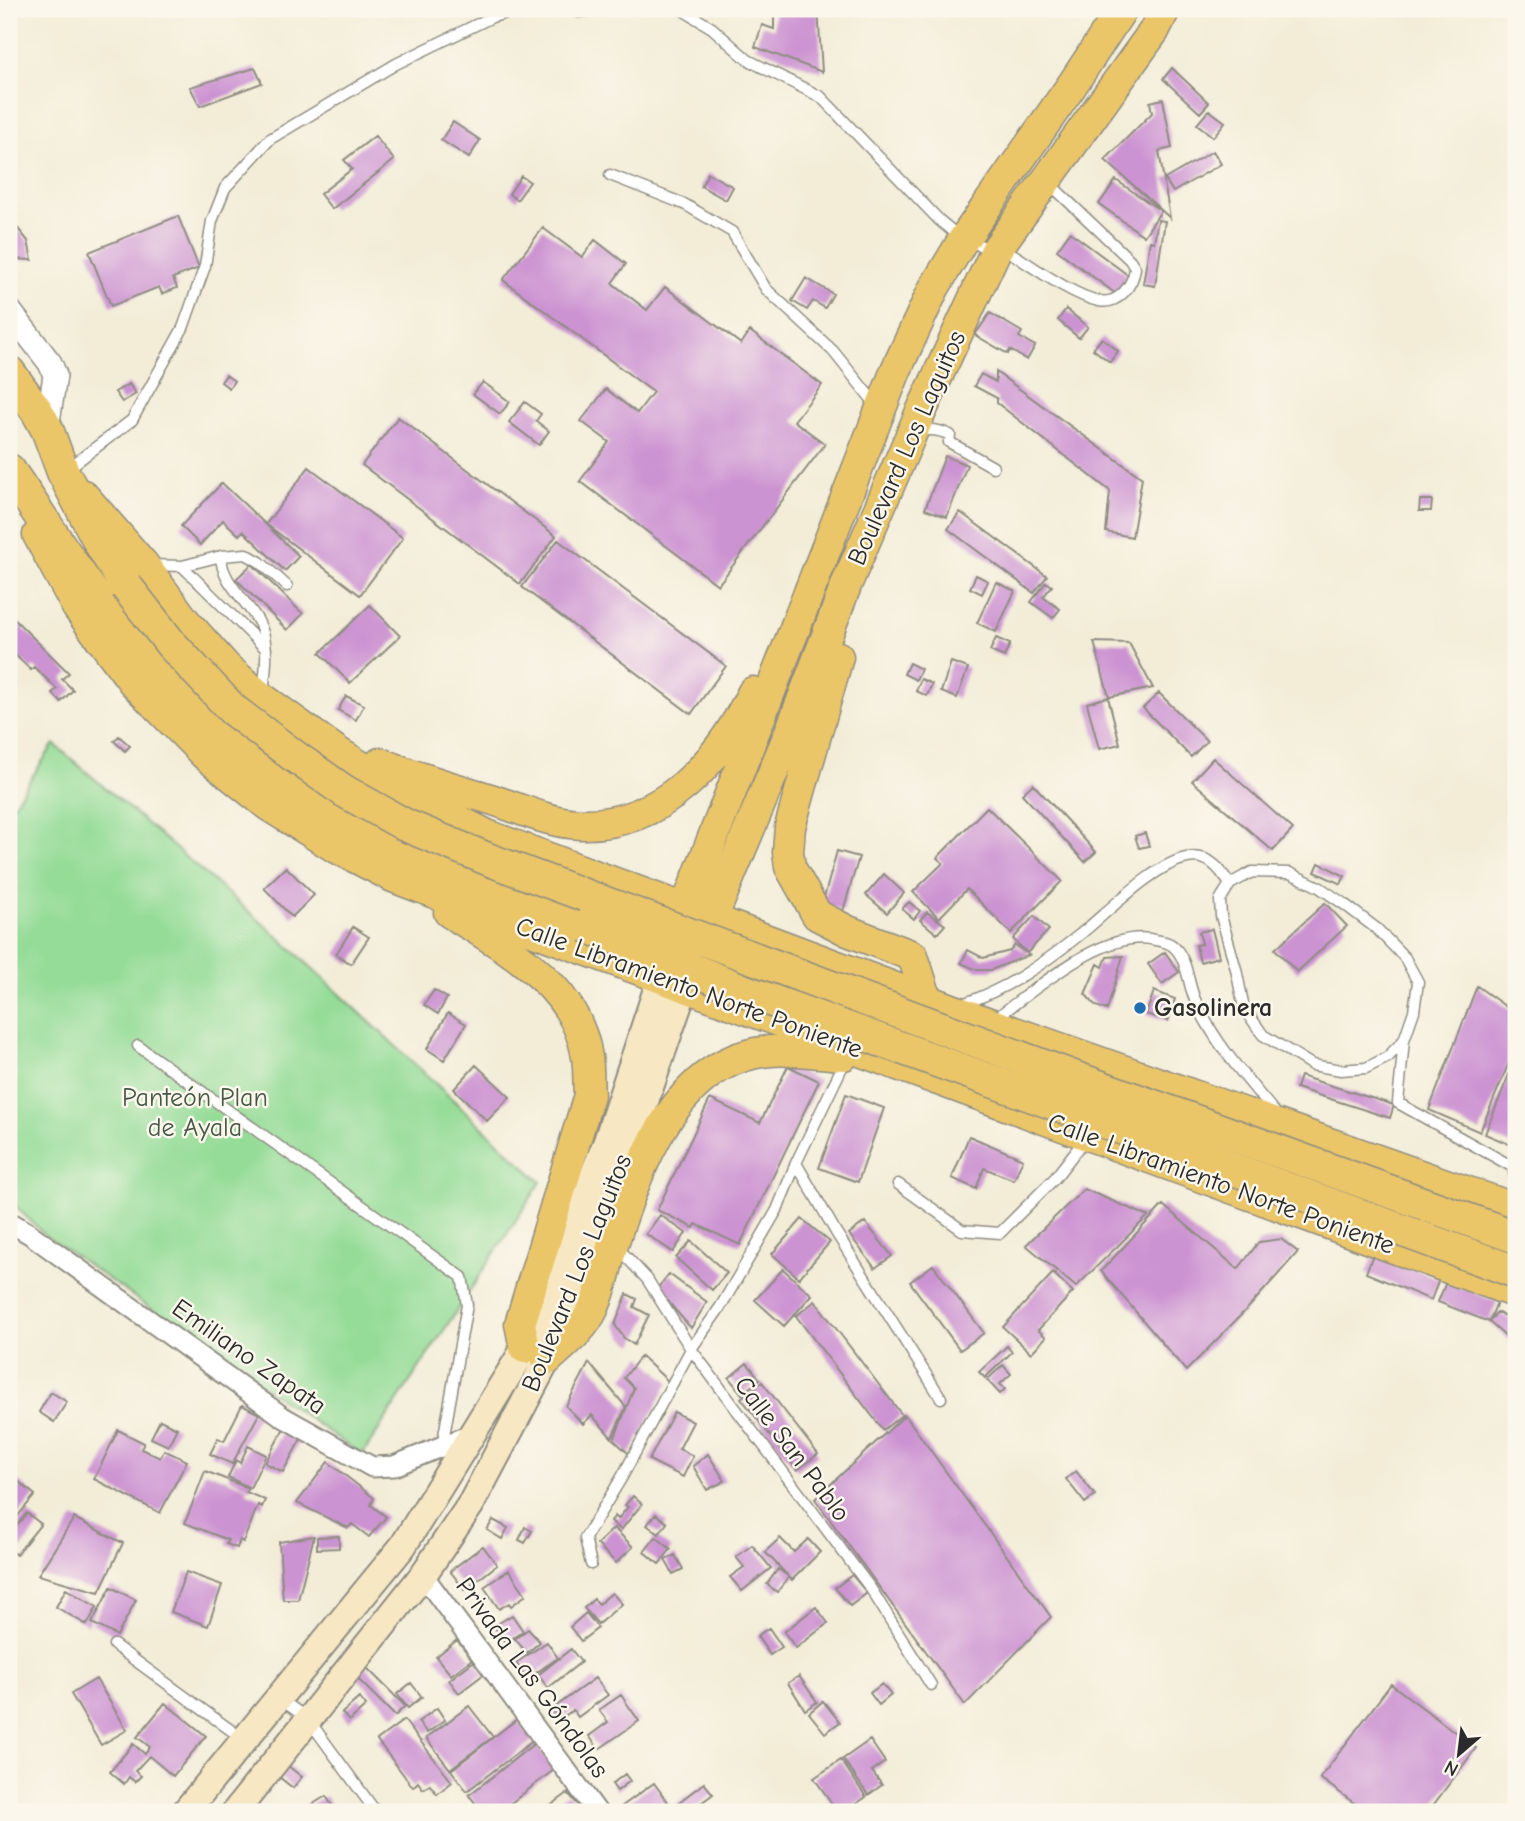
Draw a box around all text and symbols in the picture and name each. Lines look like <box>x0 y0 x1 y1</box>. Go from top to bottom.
street label: Boulevard Los Laguitos <box>842 326 972 570</box>
street label: Calle Libramiento Norte Poniente <box>512 911 866 1065</box>
place label: Gasolinera <box>1154 993 1272 1023</box>
marker: Gasolinera <box>1132 1000 1148 1016</box>
park label: Panteón Plan de Ayala <box>122 1083 268 1143</box>
street label: Calle Libramiento Norte Poniente <box>1044 1107 1398 1261</box>
street label: Boulevard Los Laguitos <box>516 1150 638 1396</box>
street label: Emiliano Zapata <box>166 1293 332 1421</box>
street label: Calle San Pablo <box>728 1371 856 1527</box>
street label: Privada Las Góndolas <box>449 1572 615 1784</box>
north arrow <box>1424 1720 1494 1790</box>
text: N <box>1441 1756 1462 1781</box>

